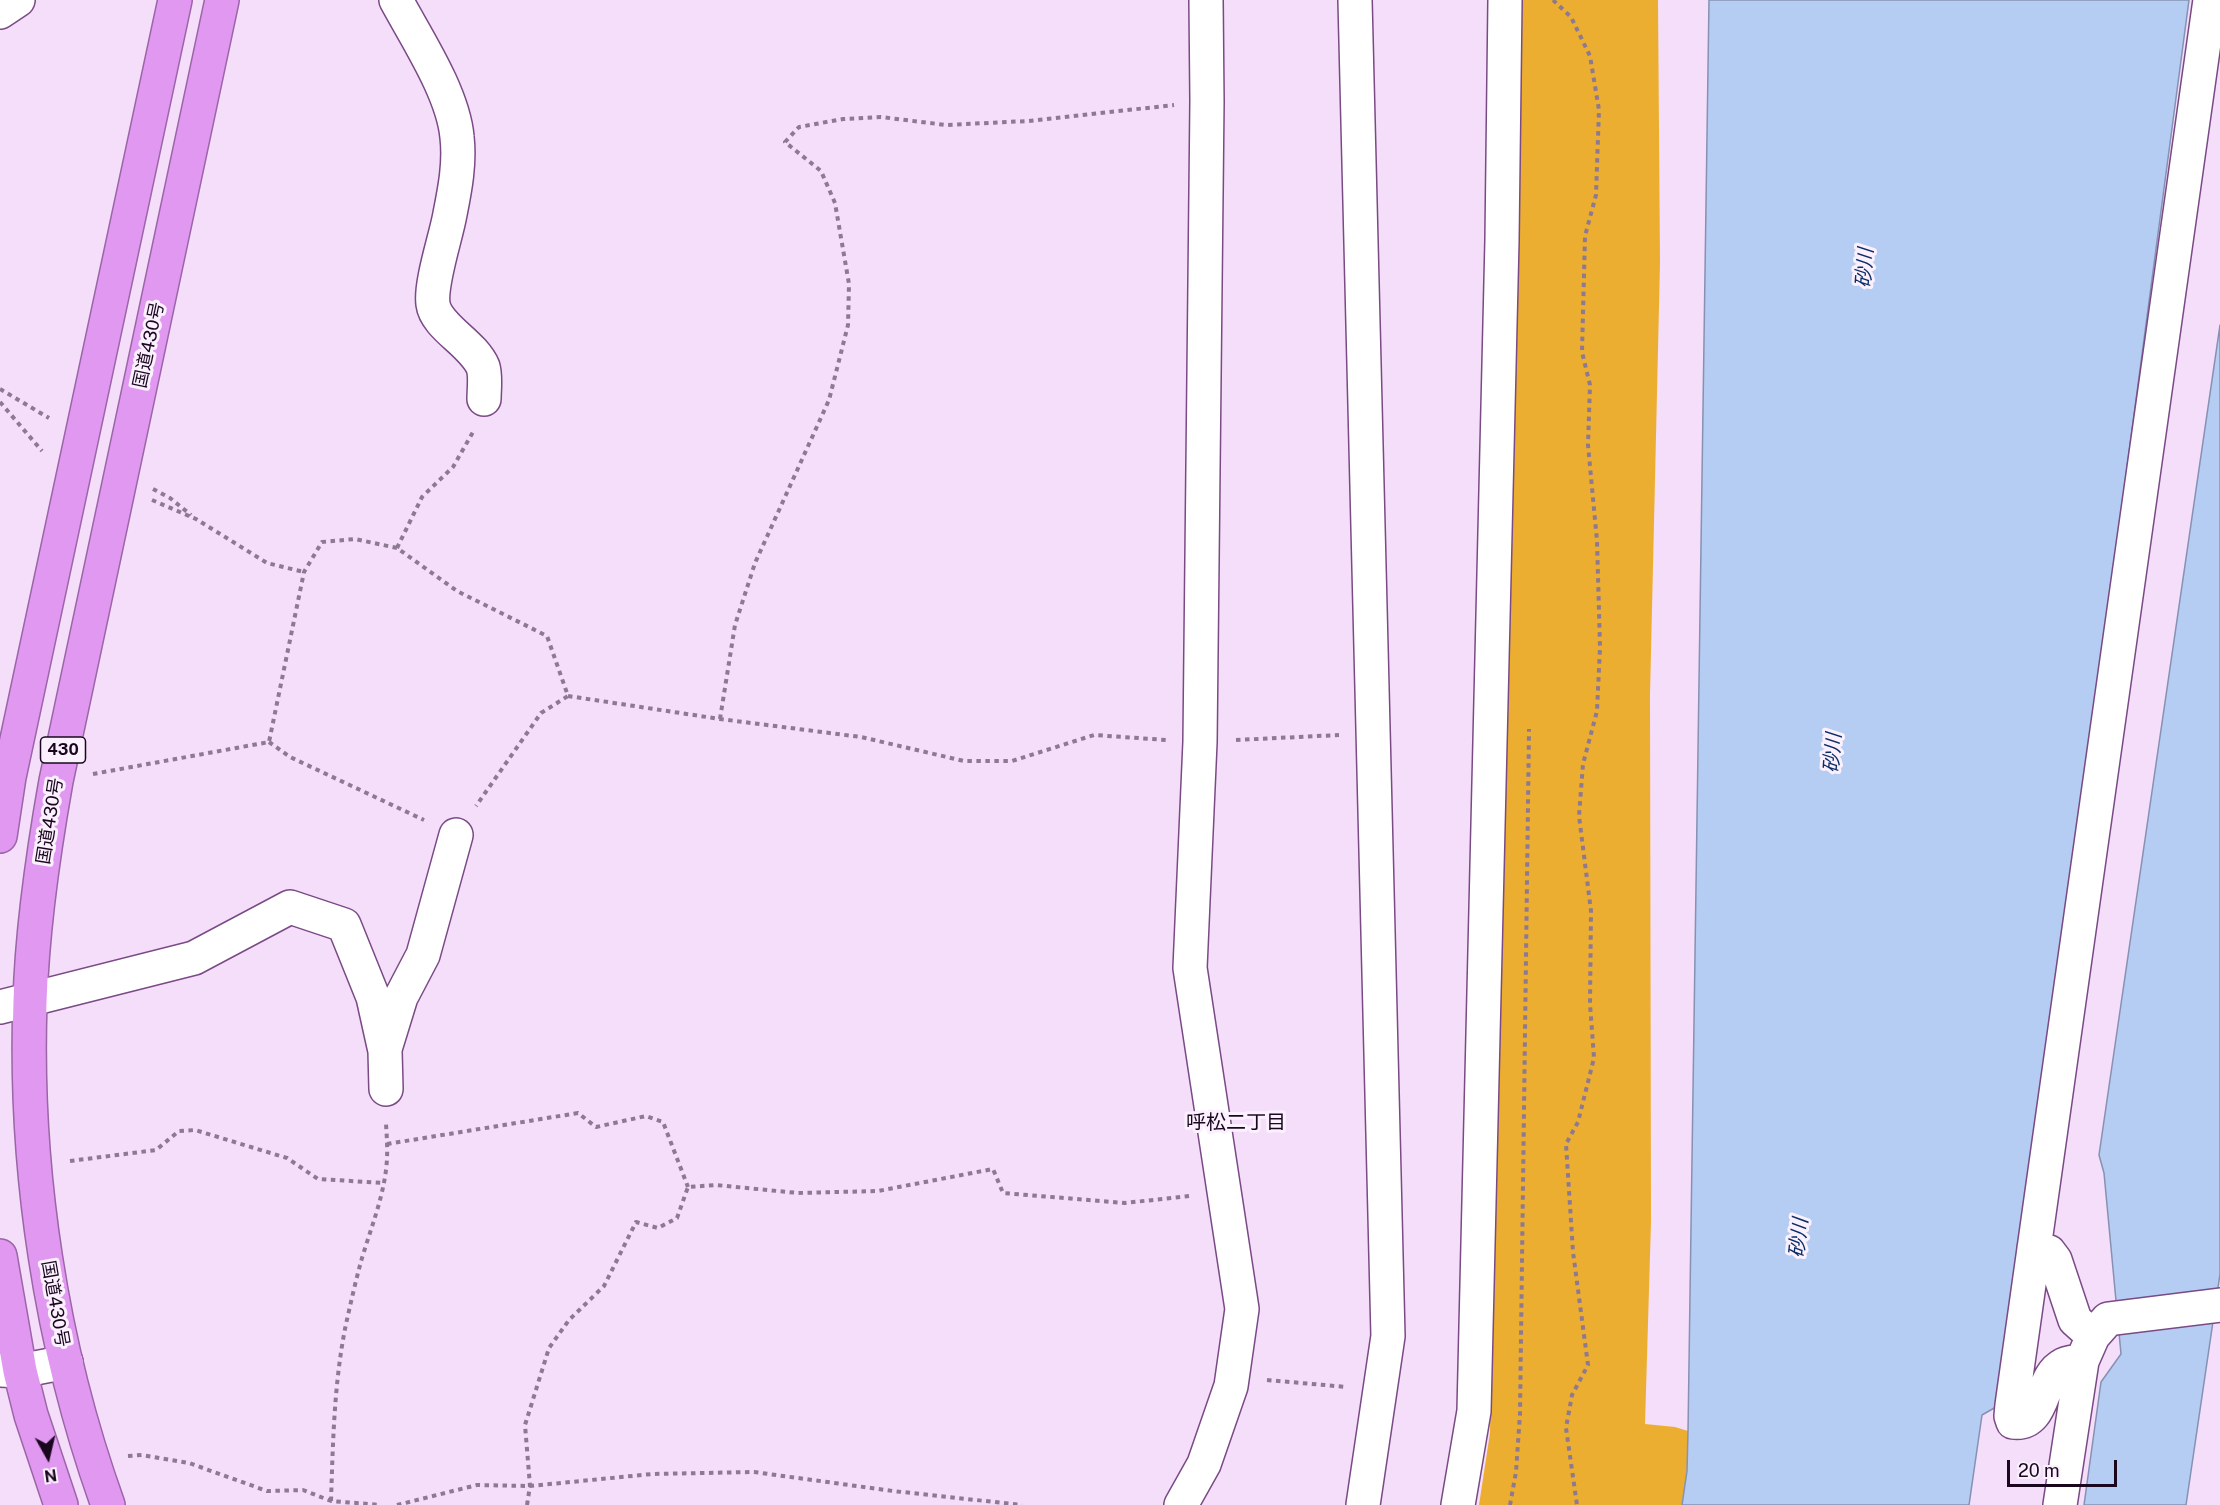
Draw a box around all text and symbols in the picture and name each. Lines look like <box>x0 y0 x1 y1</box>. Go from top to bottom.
water label: 砂川 <box>1852 247 1878 289</box>
street label: 国道430号 <box>129 300 169 390</box>
water label: 砂川 <box>1820 732 1846 774</box>
road number: 430 <box>40 737 86 763</box>
street label: 国道430号 <box>32 776 68 866</box>
district label: 呼松二丁目 <box>1186 1111 1286 1135</box>
water label: 砂川 <box>1785 1217 1813 1259</box>
street label: 国道430号 <box>37 1259 73 1349</box>
north arrow <box>18 1427 78 1487</box>
scale bar <box>2010 1448 2120 1486</box>
text: 20 m <box>2018 1460 2060 1481</box>
text: N <box>43 1465 58 1486</box>

